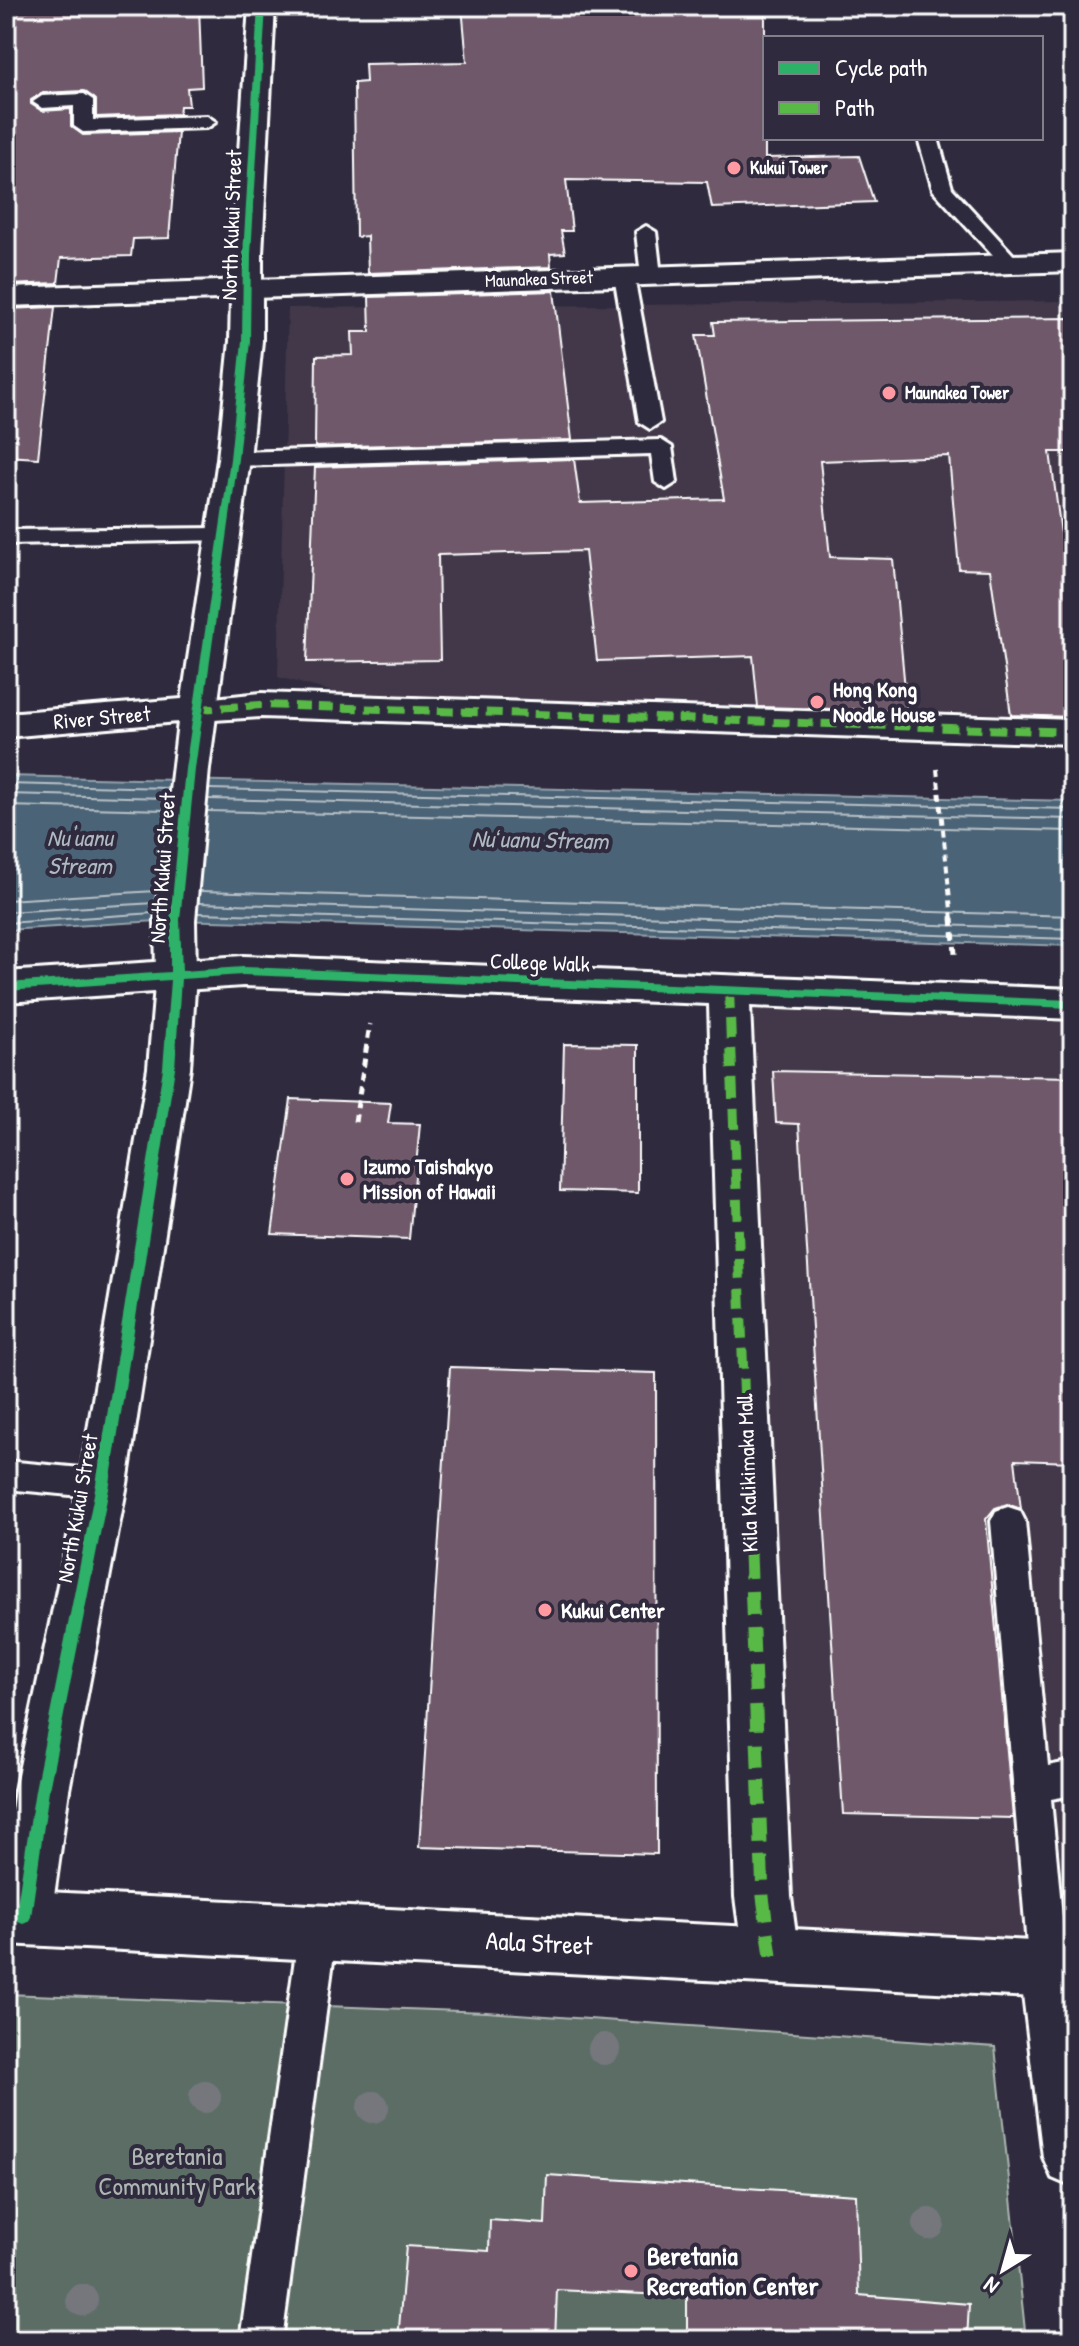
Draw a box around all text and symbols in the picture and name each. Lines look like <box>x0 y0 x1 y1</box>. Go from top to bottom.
legend <box>763 36 1043 140</box>
text: Cycle path <box>835 51 927 83</box>
text: Path <box>835 91 874 123</box>
street label: North Kukui Street <box>213 149 249 301</box>
place label: Kukui Tower <box>750 155 828 180</box>
marker: Kukui Tower <box>725 159 743 177</box>
street label: Maunakea Street <box>485 264 594 293</box>
place label: Maunakea Tower <box>905 380 1009 405</box>
marker: Maunakea Tower <box>880 384 898 402</box>
place label: Hong Kong Noodle House <box>833 674 936 729</box>
marker: Hong Kong Noodle House <box>808 693 826 711</box>
street label: River Street <box>52 698 152 736</box>
street label: North Kukui Street <box>142 792 182 944</box>
water label: Nu'uanu Stream <box>47 821 115 881</box>
water label: Nuʻuanu Stream <box>472 822 609 856</box>
street label: College Walk <box>490 945 590 979</box>
place label: Izumo Taishakyo Mission of Hawaii <box>363 1151 496 1206</box>
marker: Izumo Taishakyo Mission of Hawaii <box>338 1170 356 1188</box>
street label: Kila Kalikimaka Mall <box>729 1393 765 1553</box>
street label: North Kukui Street <box>49 1431 105 1585</box>
place label: Kukui Center <box>561 1595 665 1625</box>
marker: Kukui Center <box>536 1601 554 1619</box>
street label: Aala Street <box>485 1922 594 1963</box>
park label: Beretania Community Park <box>98 2138 256 2203</box>
north arrow <box>963 2230 1043 2310</box>
place label: Beretania Recreation Center <box>647 2238 819 2303</box>
marker: Beretania Recreation Center <box>622 2262 640 2280</box>
text: N <box>977 2270 1005 2301</box>

